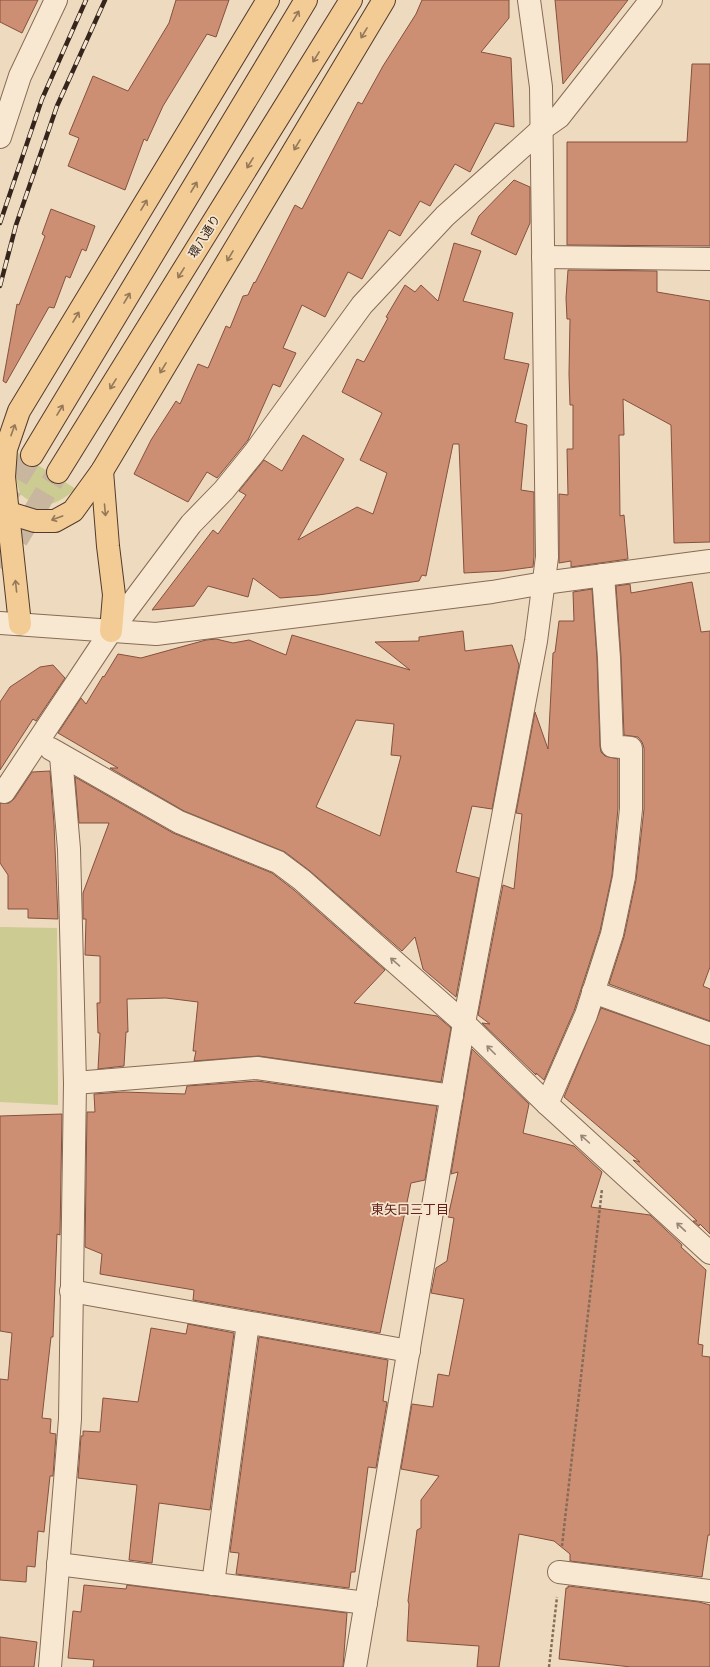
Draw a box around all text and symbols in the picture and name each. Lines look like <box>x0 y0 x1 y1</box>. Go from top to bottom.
one-way arrow <box>293 10 301 22</box>
one-way arrow <box>360 27 368 39</box>
one-way arrow <box>311 51 319 63</box>
one-way arrow <box>293 139 301 151</box>
one-way arrow <box>246 157 254 168</box>
one-way arrow <box>190 181 198 193</box>
one-way arrow <box>140 199 148 211</box>
street label: 環八通り <box>185 212 223 260</box>
one-way arrow <box>226 250 234 262</box>
one-way arrow <box>177 267 185 279</box>
one-way arrow <box>123 292 131 304</box>
one-way arrow <box>73 311 81 323</box>
one-way arrow <box>159 362 167 374</box>
one-way arrow <box>108 378 116 390</box>
one-way arrow <box>56 404 64 416</box>
one-way arrow <box>9 424 17 436</box>
one-way arrow <box>101 503 108 516</box>
one-way arrow <box>52 515 64 523</box>
one-way arrow <box>13 580 20 593</box>
one-way arrow <box>390 958 400 967</box>
one-way arrow <box>486 1045 496 1054</box>
one-way arrow <box>580 1135 591 1144</box>
district label: 東矢口三丁目 <box>371 1200 449 1218</box>
one-way arrow <box>676 1222 686 1232</box>

